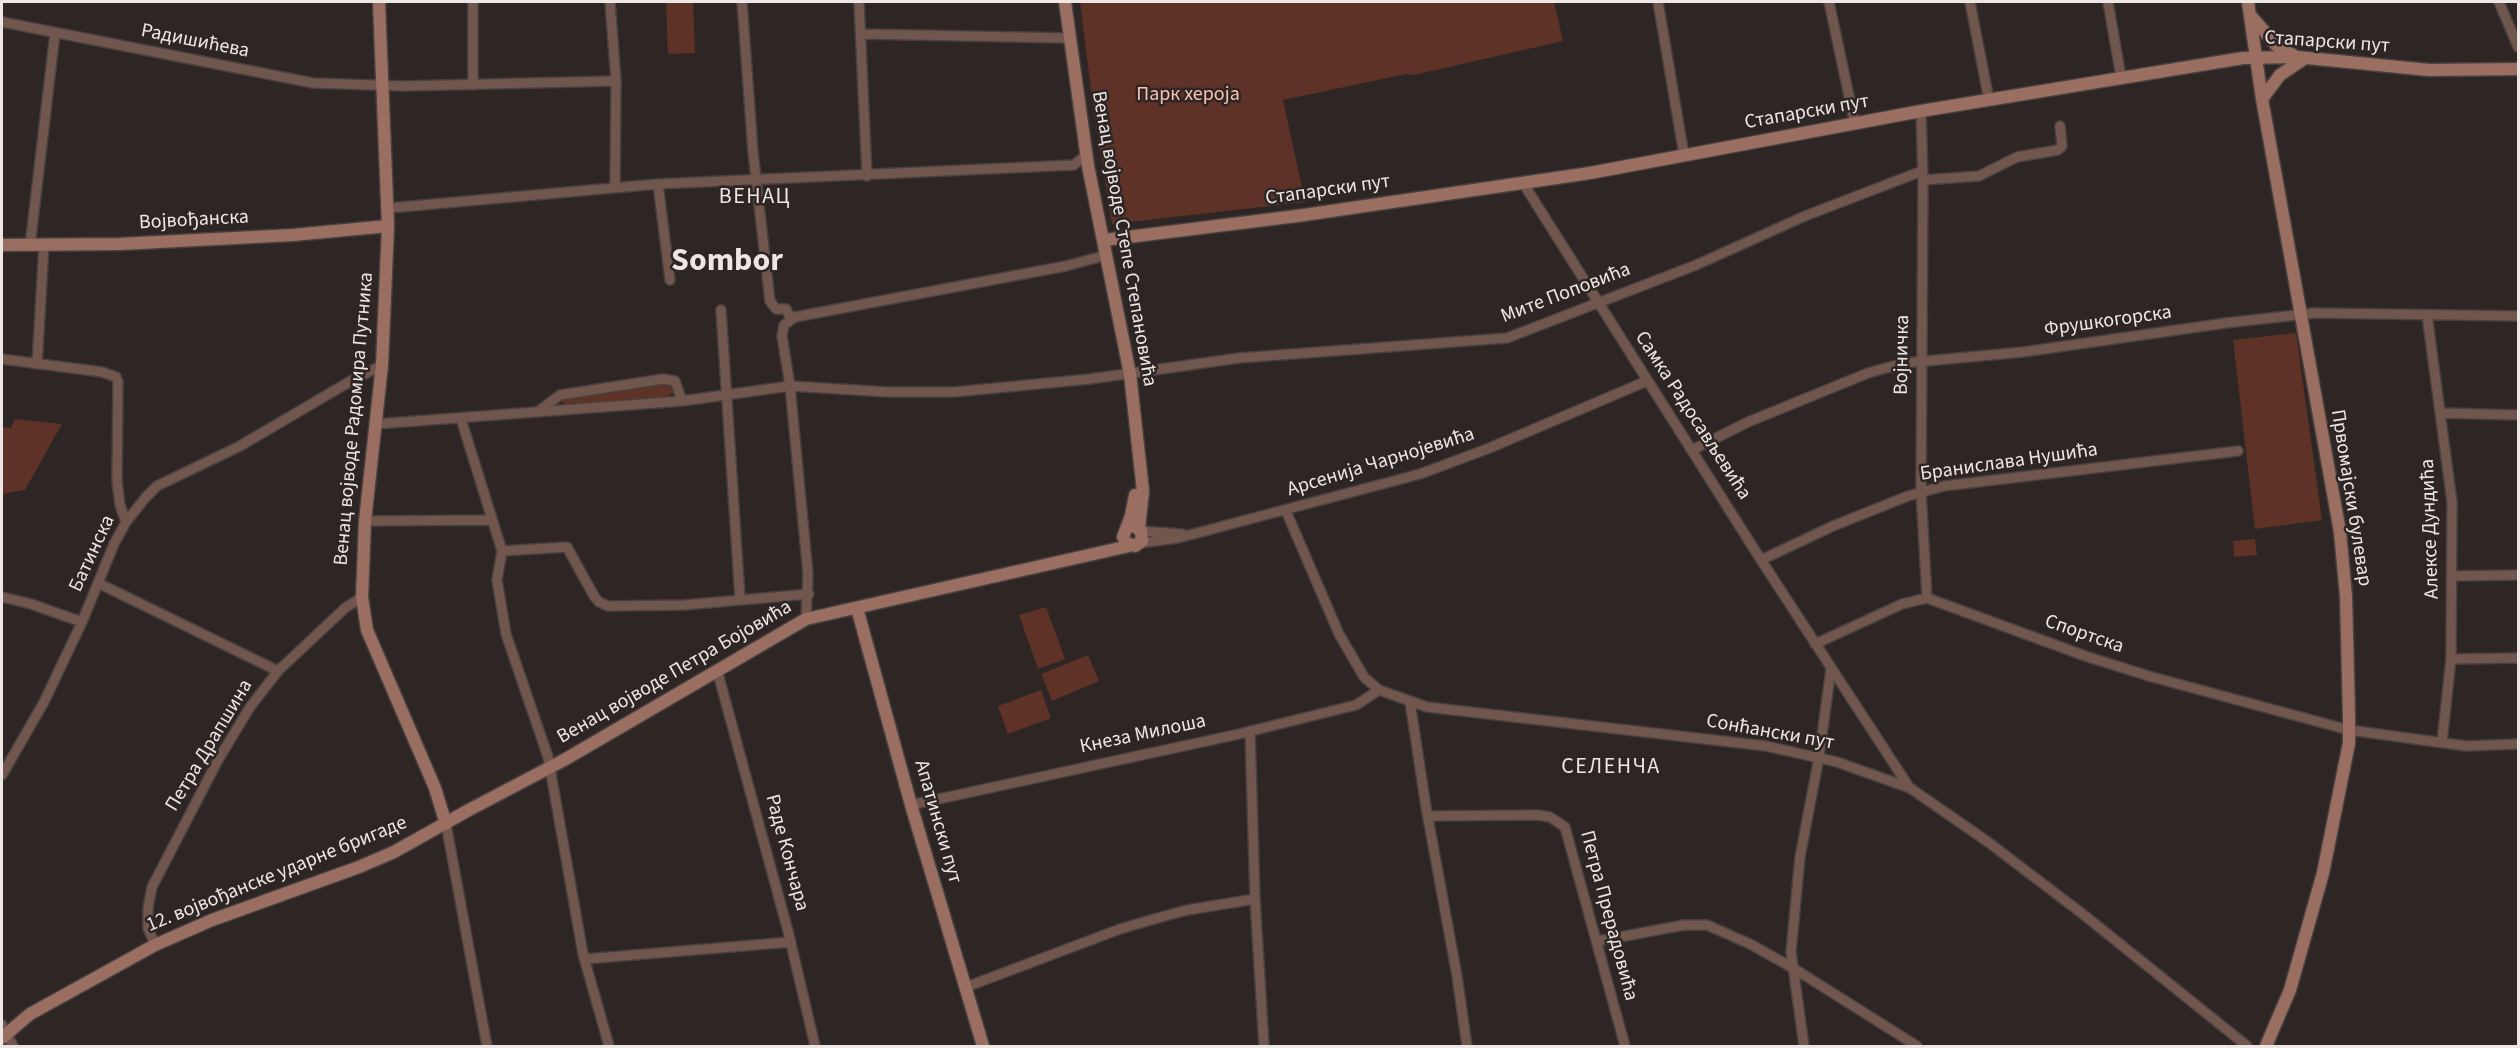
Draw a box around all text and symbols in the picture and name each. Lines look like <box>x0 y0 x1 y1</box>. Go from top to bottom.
street label: Радишићева <box>139 20 251 64</box>
street label: Стапарски пут <box>2263 27 2391 59</box>
park label: Парк хероја <box>1136 84 1240 108</box>
street label: Венац војводе Степе Степановића <box>1085 89 1161 389</box>
street label: Стапарски пут <box>1743 90 1871 136</box>
street label: Стапарски пут <box>1264 170 1392 212</box>
district label: ВЕНАЦ <box>719 185 791 211</box>
street label: Војвођанска <box>138 206 250 236</box>
district label: Sombor <box>671 244 783 282</box>
street label: Мите Поповића <box>1498 258 1634 330</box>
street label: Венац војводе Радомира Путника <box>330 271 380 567</box>
street label: Фрушкогорска <box>2043 301 2173 343</box>
street label: Војничка <box>1890 315 1916 395</box>
street label: Самка Радосављевића <box>1629 327 1755 505</box>
street label: Првомајски булевар <box>2324 408 2376 588</box>
street label: Арсенија Чарнојевића <box>1284 423 1478 503</box>
street label: Бранислава Нушића <box>1919 439 2099 487</box>
street label: Алексе Дундића <box>2417 458 2445 600</box>
street label: Батинска <box>65 512 121 596</box>
street label: Венац војводе Петра Бојовића <box>553 596 797 750</box>
street label: Спортска <box>2041 610 2127 660</box>
street label: Петра Драпшина <box>161 676 259 816</box>
street label: Кнеза Милоша <box>1078 710 1208 760</box>
street label: Сонћански пут <box>1704 710 1836 756</box>
district label: СЕЛЕНЧА <box>1561 755 1661 781</box>
street label: Апатински пут <box>908 757 966 887</box>
street label: Раде Кончара <box>759 792 813 914</box>
street label: 12. војвођанске ударне бригаде <box>143 812 411 938</box>
street label: Петра Прерадовића <box>1574 828 1642 1004</box>

